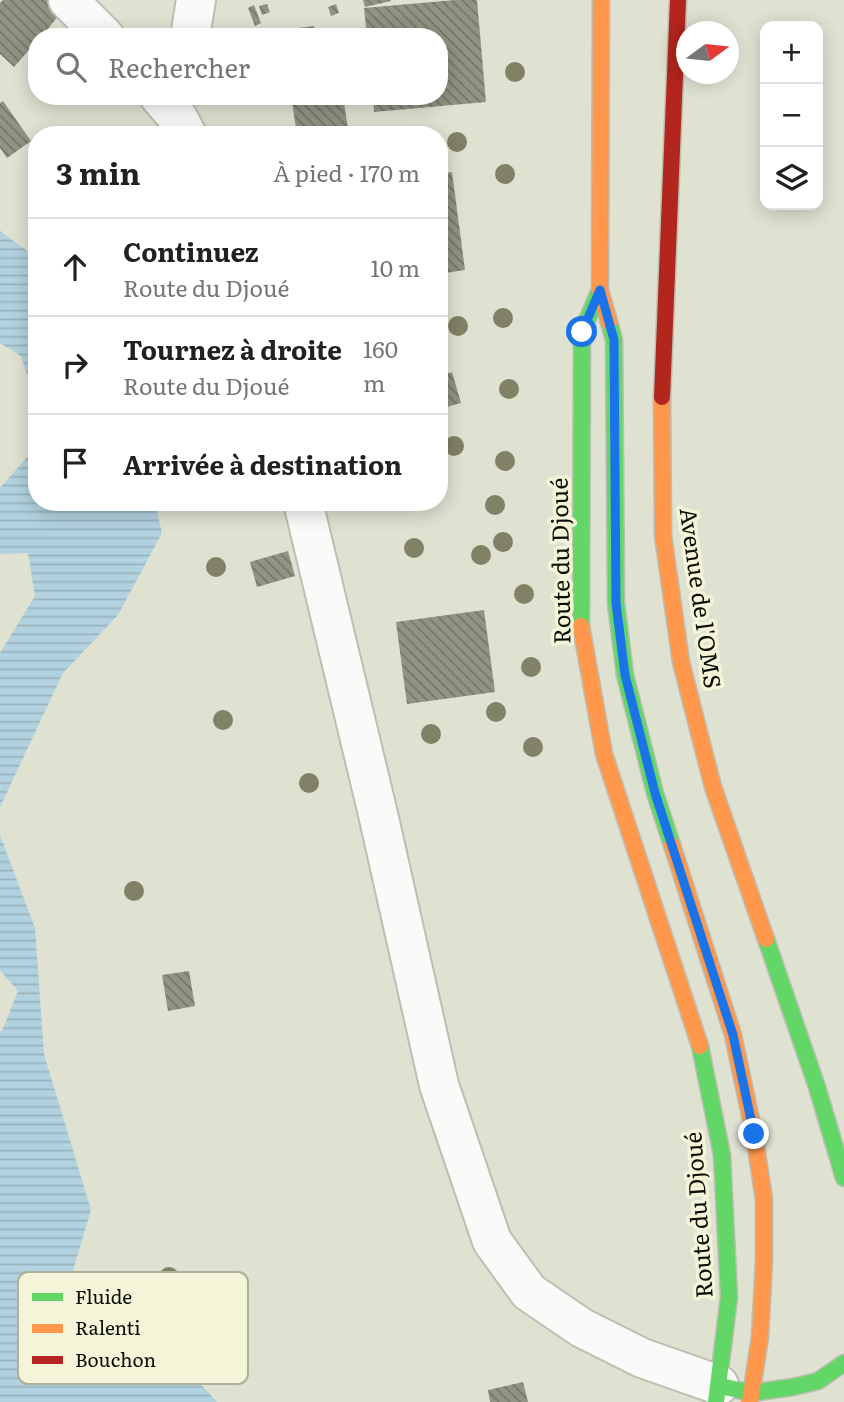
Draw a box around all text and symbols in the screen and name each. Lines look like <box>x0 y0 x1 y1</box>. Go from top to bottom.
north arrow <box>676 21 739 84</box>
map controls <box>760 21 823 210</box>
button: + <box>760 21 823 84</box>
search box <box>28 28 448 105</box>
text: Rechercher <box>108 47 250 86</box>
icon: search <box>52 48 90 86</box>
button: − <box>760 84 823 147</box>
button: layers <box>760 147 823 210</box>
text: 3 min <box>56 150 140 194</box>
text: À pied · 170 m <box>273 155 420 189</box>
text: Continuez <box>123 231 259 270</box>
icon: ahead <box>56 248 94 286</box>
text: 10 m <box>370 250 420 284</box>
text: Route du Djoué <box>123 270 289 304</box>
route start <box>566 316 597 347</box>
text: Tournez à droite <box>123 329 342 368</box>
text: 160 m <box>363 331 398 399</box>
icon: right <box>56 346 94 384</box>
text: Route du Djoué <box>123 368 289 402</box>
icon: arrive <box>56 444 94 482</box>
text: Arrivée à destination <box>123 444 402 483</box>
street label: Route du Djoué <box>541 477 577 645</box>
street label: Avenue de l'OMS <box>672 505 731 690</box>
route end <box>738 1118 769 1149</box>
street label: Route du Djoué <box>674 1131 720 1299</box>
legend <box>18 1272 248 1384</box>
text: Fluide <box>75 1282 132 1310</box>
text: Ralenti <box>75 1313 141 1341</box>
text: Bouchon <box>75 1345 156 1373</box>

